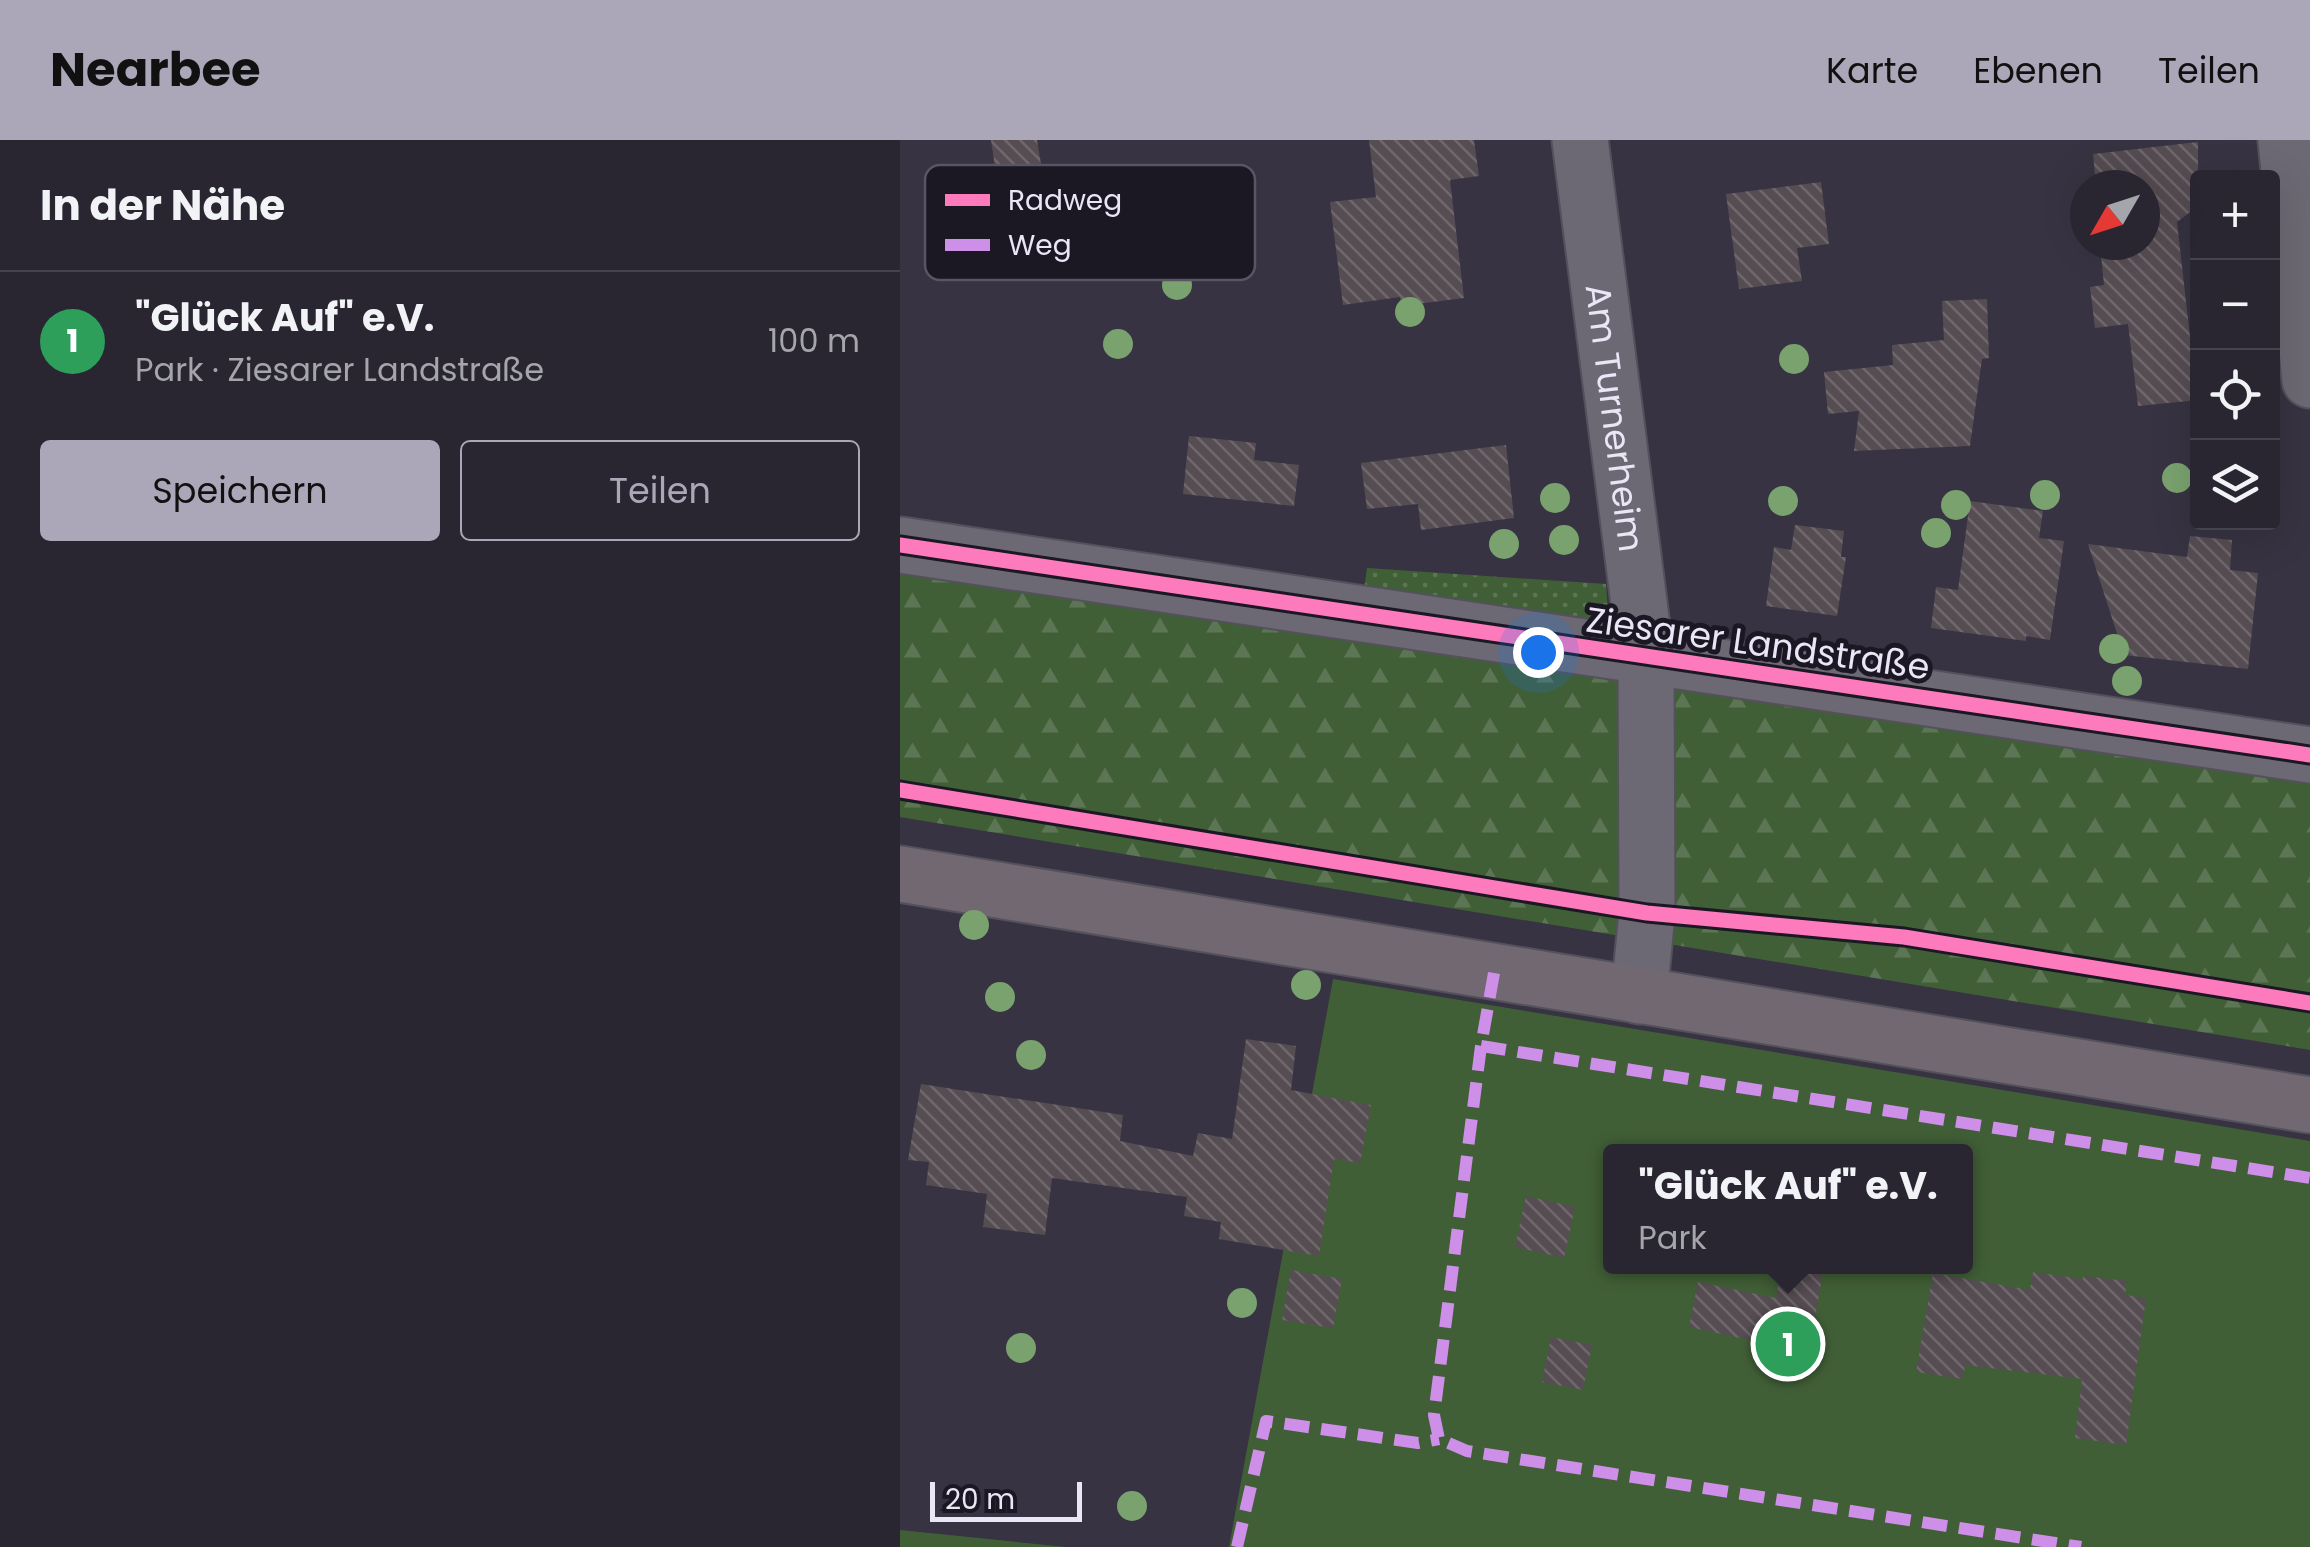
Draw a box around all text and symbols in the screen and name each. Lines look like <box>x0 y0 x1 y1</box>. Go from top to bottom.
text: Nearbee <box>50 36 261 103</box>
text: Karte <box>1826 46 1918 95</box>
text: Ebenen <box>1973 46 2103 95</box>
text: Teilen <box>2158 46 2260 95</box>
legend <box>925 165 1255 280</box>
north arrow <box>2070 170 2160 260</box>
map controls <box>2190 170 2280 530</box>
button: + <box>2190 170 2280 260</box>
text: In der Nähe <box>40 176 285 235</box>
text: Radweg <box>1008 181 1122 220</box>
text: Weg <box>1008 226 1072 265</box>
button: − <box>2190 260 2280 350</box>
street label: Am Turnerheim <box>1574 281 1657 554</box>
text: "Glück Auf" e.V. <box>135 291 434 344</box>
text: 1 <box>66 318 79 363</box>
text: 100 m <box>768 318 860 363</box>
text: Park · Ziesarer Landstraße <box>135 347 544 392</box>
button: locate <box>2190 350 2280 440</box>
button: Speichern <box>40 440 440 541</box>
button: Teilen <box>460 440 860 541</box>
button: layers <box>2190 440 2280 530</box>
street label: Ziesarer Landstraße <box>1583 595 1933 691</box>
your location <box>1513 627 1564 678</box>
popup <box>1603 1144 1973 1274</box>
text: "Glück Auf" e.V. <box>1638 1159 1938 1212</box>
text: Park <box>1638 1215 1707 1260</box>
pin: 1 <box>1756 1306 1820 1382</box>
scale bar <box>930 1477 1082 1522</box>
text: 20 m <box>945 1480 1015 1519</box>

